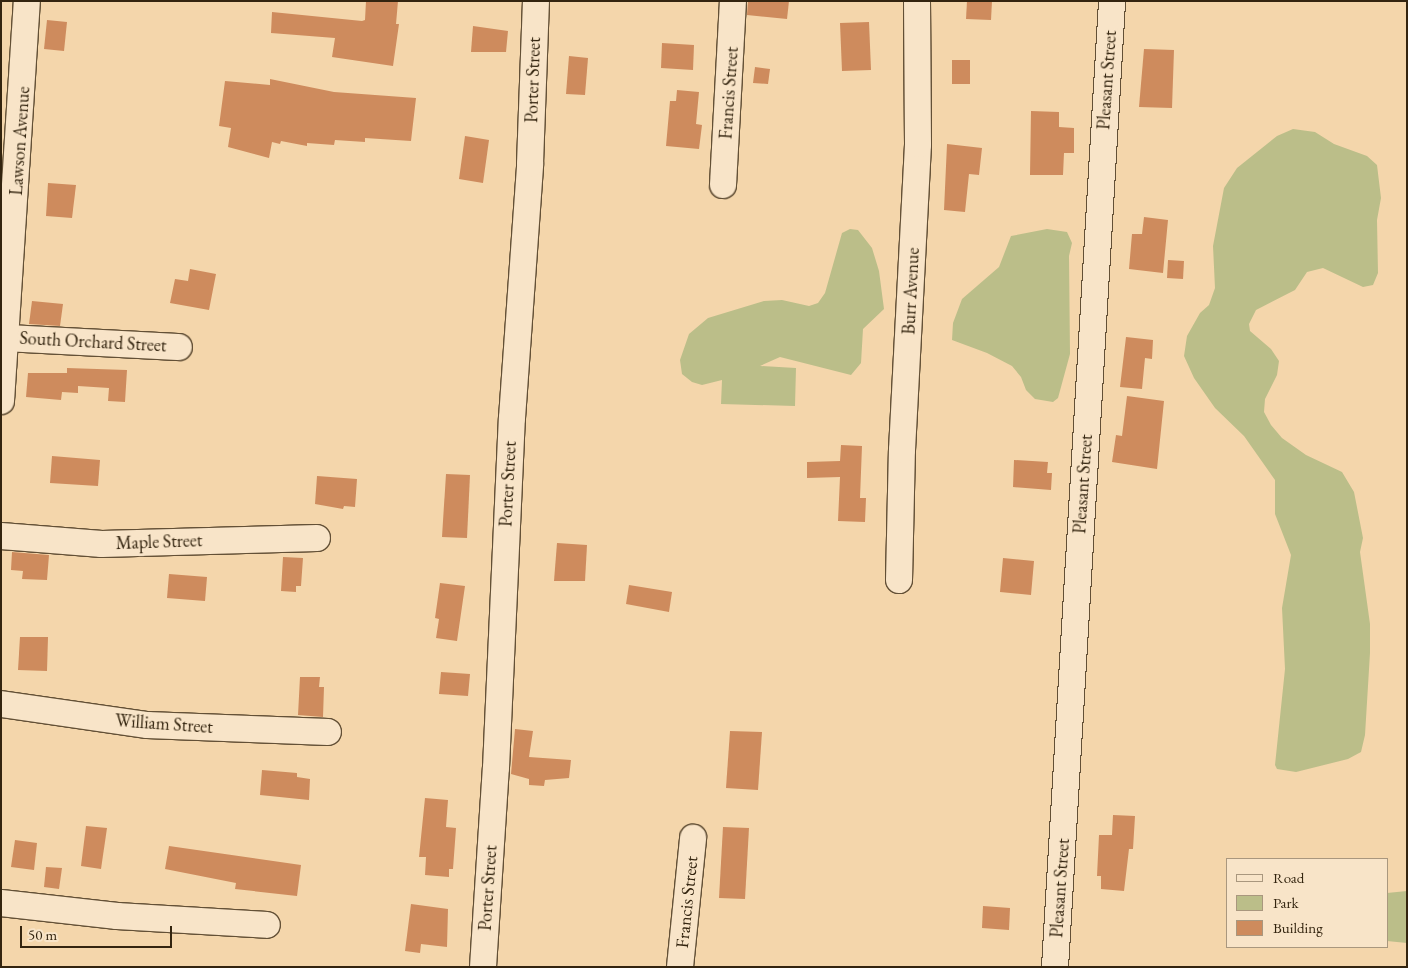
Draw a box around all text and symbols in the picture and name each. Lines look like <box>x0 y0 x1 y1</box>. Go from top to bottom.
street label: Pleasant Street <box>1093 29 1121 131</box>
street label: Porter Street <box>521 37 545 123</box>
street label: Francis Street <box>715 46 743 140</box>
street label: Lawson Avenue <box>5 86 35 196</box>
street label: Burr Avenue <box>898 247 924 335</box>
street label: South Orchard Street <box>19 327 167 357</box>
street label: Pleasant Street <box>1069 433 1097 535</box>
street label: Porter Street <box>495 441 521 527</box>
street label: Maple Street <box>115 530 203 554</box>
street label: William Street <box>114 710 214 738</box>
street label: Pleasant Street <box>1046 837 1074 939</box>
street label: Porter Street <box>474 844 502 932</box>
street label: Francis Street <box>671 855 703 949</box>
legend <box>1226 858 1388 948</box>
text: Road <box>1273 868 1304 887</box>
text: Park <box>1273 893 1299 912</box>
scale bar <box>22 916 175 948</box>
text: Building <box>1273 918 1323 937</box>
text: 50 m <box>28 925 57 944</box>

